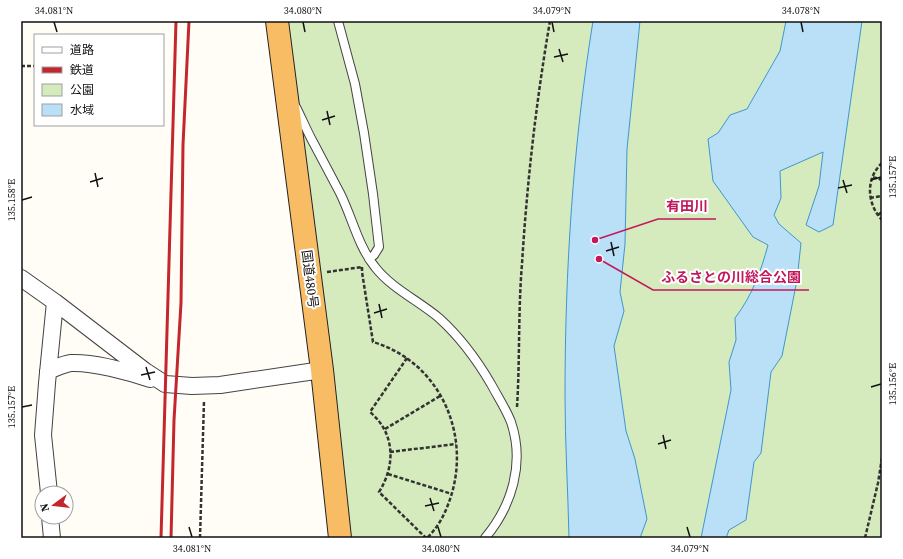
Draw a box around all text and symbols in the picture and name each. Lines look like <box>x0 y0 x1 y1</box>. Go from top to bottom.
text: 34.081°N <box>35 4 73 17</box>
text: 34.080°N <box>284 4 322 17</box>
text: 34.079°N <box>533 4 571 17</box>
text: 34.078°N <box>782 4 820 17</box>
legend <box>34 34 164 126</box>
text: 道路 <box>70 42 94 58</box>
text: 鉄道 <box>70 62 94 78</box>
text: 公園 <box>70 82 94 98</box>
text: 水域 <box>70 102 94 118</box>
text: 135.157°E <box>886 156 899 198</box>
text: 135.158°E <box>5 179 18 221</box>
callout: 有田川 <box>658 193 716 219</box>
text: 有田川 <box>666 196 708 216</box>
street label: 国道480号 <box>298 249 322 309</box>
callout: ふるさとの川総合公園 <box>653 264 809 290</box>
text: ふるさとの川総合公園 <box>661 267 801 287</box>
text: 135.156°E <box>886 363 899 405</box>
text: 135.157°E <box>5 386 18 428</box>
north arrow <box>34 485 74 525</box>
text: N <box>37 502 53 513</box>
text: 34.081°N <box>173 542 211 555</box>
text: 34.080°N <box>422 542 460 555</box>
text: 34.079°N <box>671 542 709 555</box>

